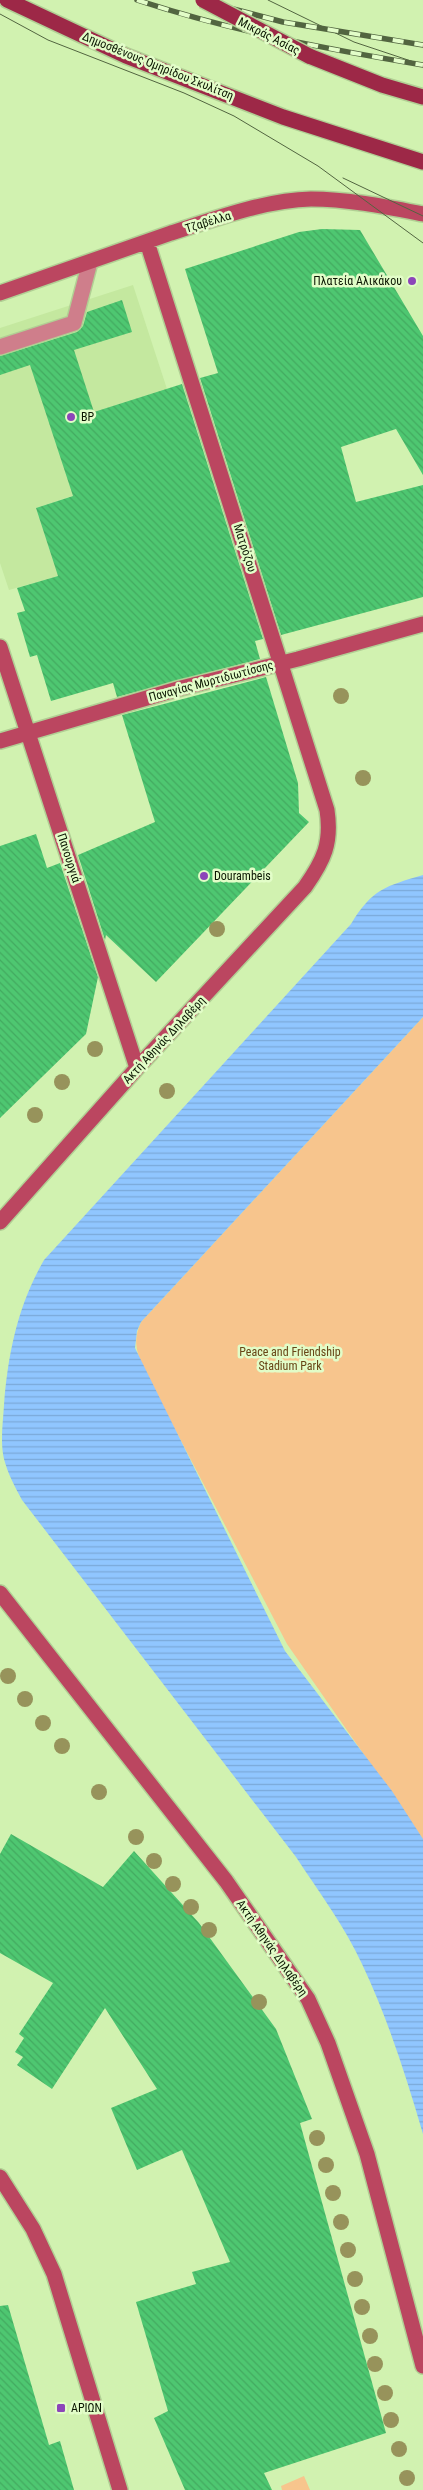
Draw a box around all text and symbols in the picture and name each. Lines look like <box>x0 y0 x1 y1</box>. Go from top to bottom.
street label: Μικράς Ασίας <box>236 15 302 58</box>
street label: Δημοσθένους Ομηρίδου Σκυλίτση <box>80 29 236 103</box>
street label: Τζαβέλλα <box>183 208 233 236</box>
place label: Πλατεία Αλικάκου <box>313 274 402 288</box>
marker: Πλατεία Αλικάκου <box>406 275 418 287</box>
place label: BP <box>81 410 95 424</box>
marker: BP <box>65 411 77 423</box>
street label: Ματρόζου <box>231 522 259 574</box>
street label: Παναγίας Μυρτιδιωτίσσης <box>147 658 275 704</box>
street label: Πανουργιά <box>54 832 84 884</box>
place label: Dourambeis <box>214 869 271 883</box>
marker: Dourambeis <box>198 870 210 882</box>
street label: Ακτή Αθηνάς Δηλαβέρη <box>120 993 208 1087</box>
park label: Peace and Friendship Stadium Park <box>239 1345 341 1373</box>
street label: Ακτή Αθηνάς Δηλαβέρη <box>233 1897 311 1999</box>
place label: ΑΡΙΩΝ <box>71 2401 102 2415</box>
marker: ΑΡΙΩΝ <box>55 2402 67 2414</box>

